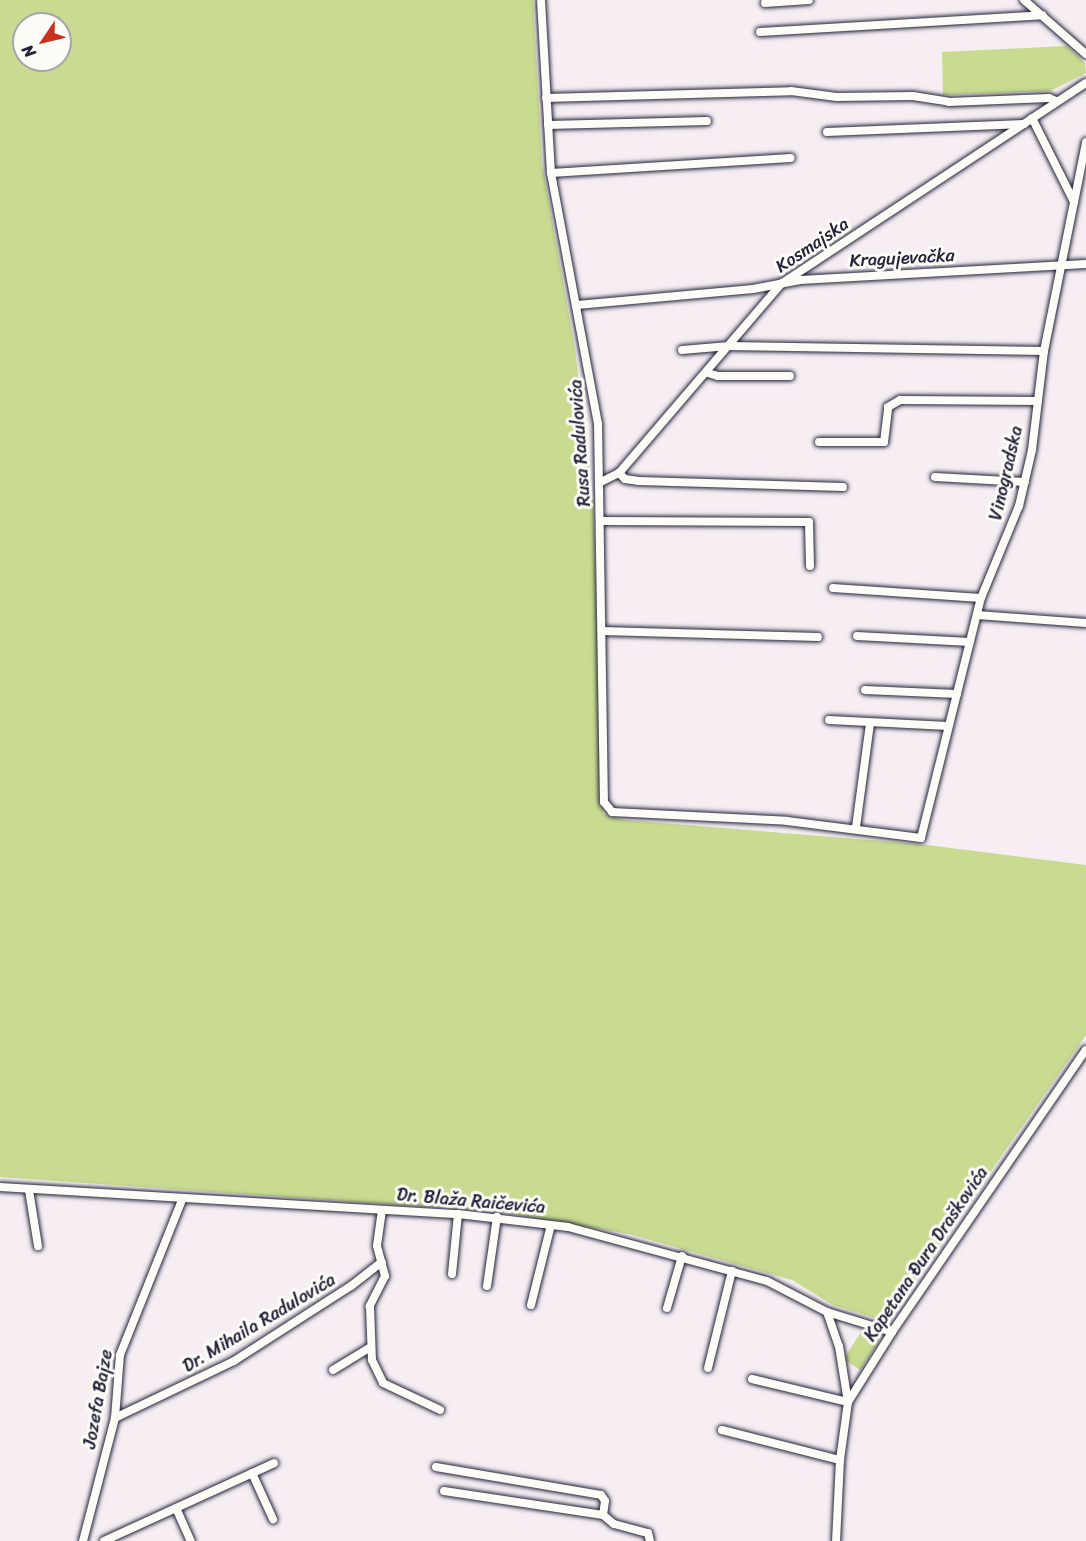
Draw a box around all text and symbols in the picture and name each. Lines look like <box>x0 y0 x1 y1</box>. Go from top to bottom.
north arrow <box>12 12 72 72</box>
text: N <box>13 39 44 64</box>
street label: Kosmajska <box>771 213 853 277</box>
street label: Kragujevačka <box>849 244 955 272</box>
street label: Rusa Radulovića <box>565 379 595 507</box>
street label: Vinogradska <box>985 424 1027 522</box>
street label: Kapetana Đura Draškovića <box>859 1163 993 1345</box>
street label: Dr. Blaža Raičevića <box>396 1184 546 1218</box>
street label: Dr. Mihaila Radulovića <box>179 1269 339 1377</box>
street label: Jozefa Bajze <box>79 1347 117 1451</box>

